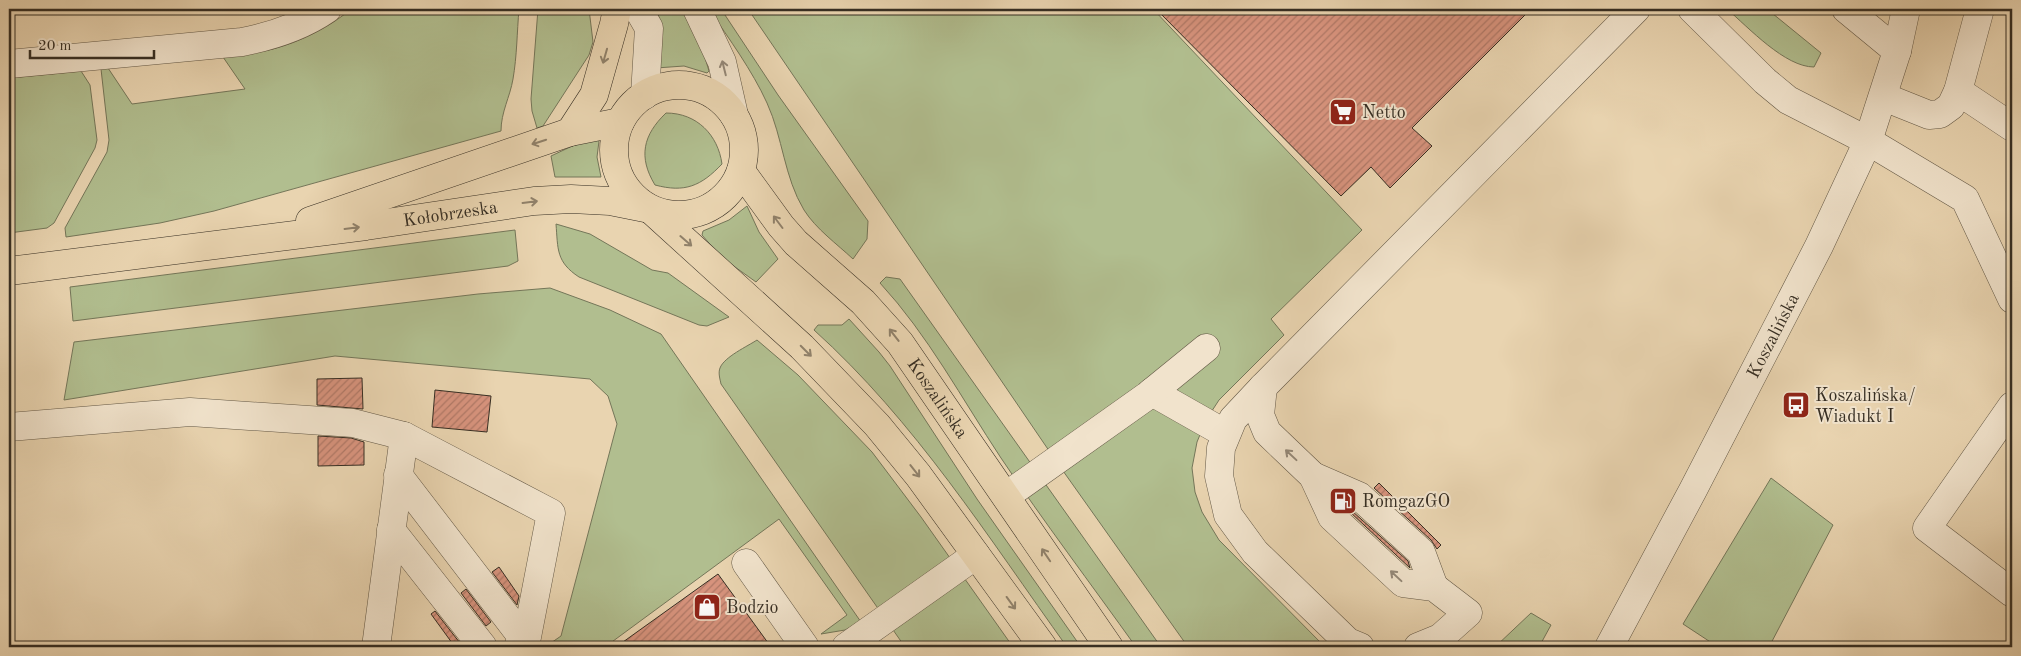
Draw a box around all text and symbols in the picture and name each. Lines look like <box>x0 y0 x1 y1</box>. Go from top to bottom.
scale bar <box>30 28 154 60</box>
text: 20 m <box>38 39 72 54</box>
one-way arrow <box>600 48 609 64</box>
one-way arrow <box>718 60 728 76</box>
supermarket icon: Netto <box>1328 97 1358 127</box>
place label: Netto <box>1362 104 1406 122</box>
one-way arrow <box>531 137 547 147</box>
one-way arrow <box>522 197 538 207</box>
street label: Kołobrzeska <box>402 199 499 230</box>
one-way arrow <box>772 216 783 229</box>
one-way arrow <box>343 223 359 233</box>
one-way arrow <box>680 235 693 247</box>
street label: Koszalińska <box>1744 290 1803 381</box>
one-way arrow <box>888 329 899 342</box>
one-way arrow <box>800 345 812 357</box>
street label: Koszalińska <box>903 355 971 442</box>
place label: Koszalińska/ Wiadukt I <box>1815 387 1916 426</box>
bus stop icon: Koszalińska/ Wiadukt I <box>1781 390 1811 420</box>
one-way arrow <box>1284 449 1297 461</box>
one-way arrow <box>909 465 920 478</box>
fuel station icon: RomgazGO <box>1328 486 1358 516</box>
place label: RomgazGO <box>1362 493 1450 511</box>
one-way arrow <box>1041 548 1051 562</box>
one-way arrow <box>1390 570 1402 582</box>
shop icon: Bodzio <box>692 592 722 622</box>
one-way arrow <box>1005 596 1016 609</box>
place label: Bodzio <box>726 599 779 617</box>

